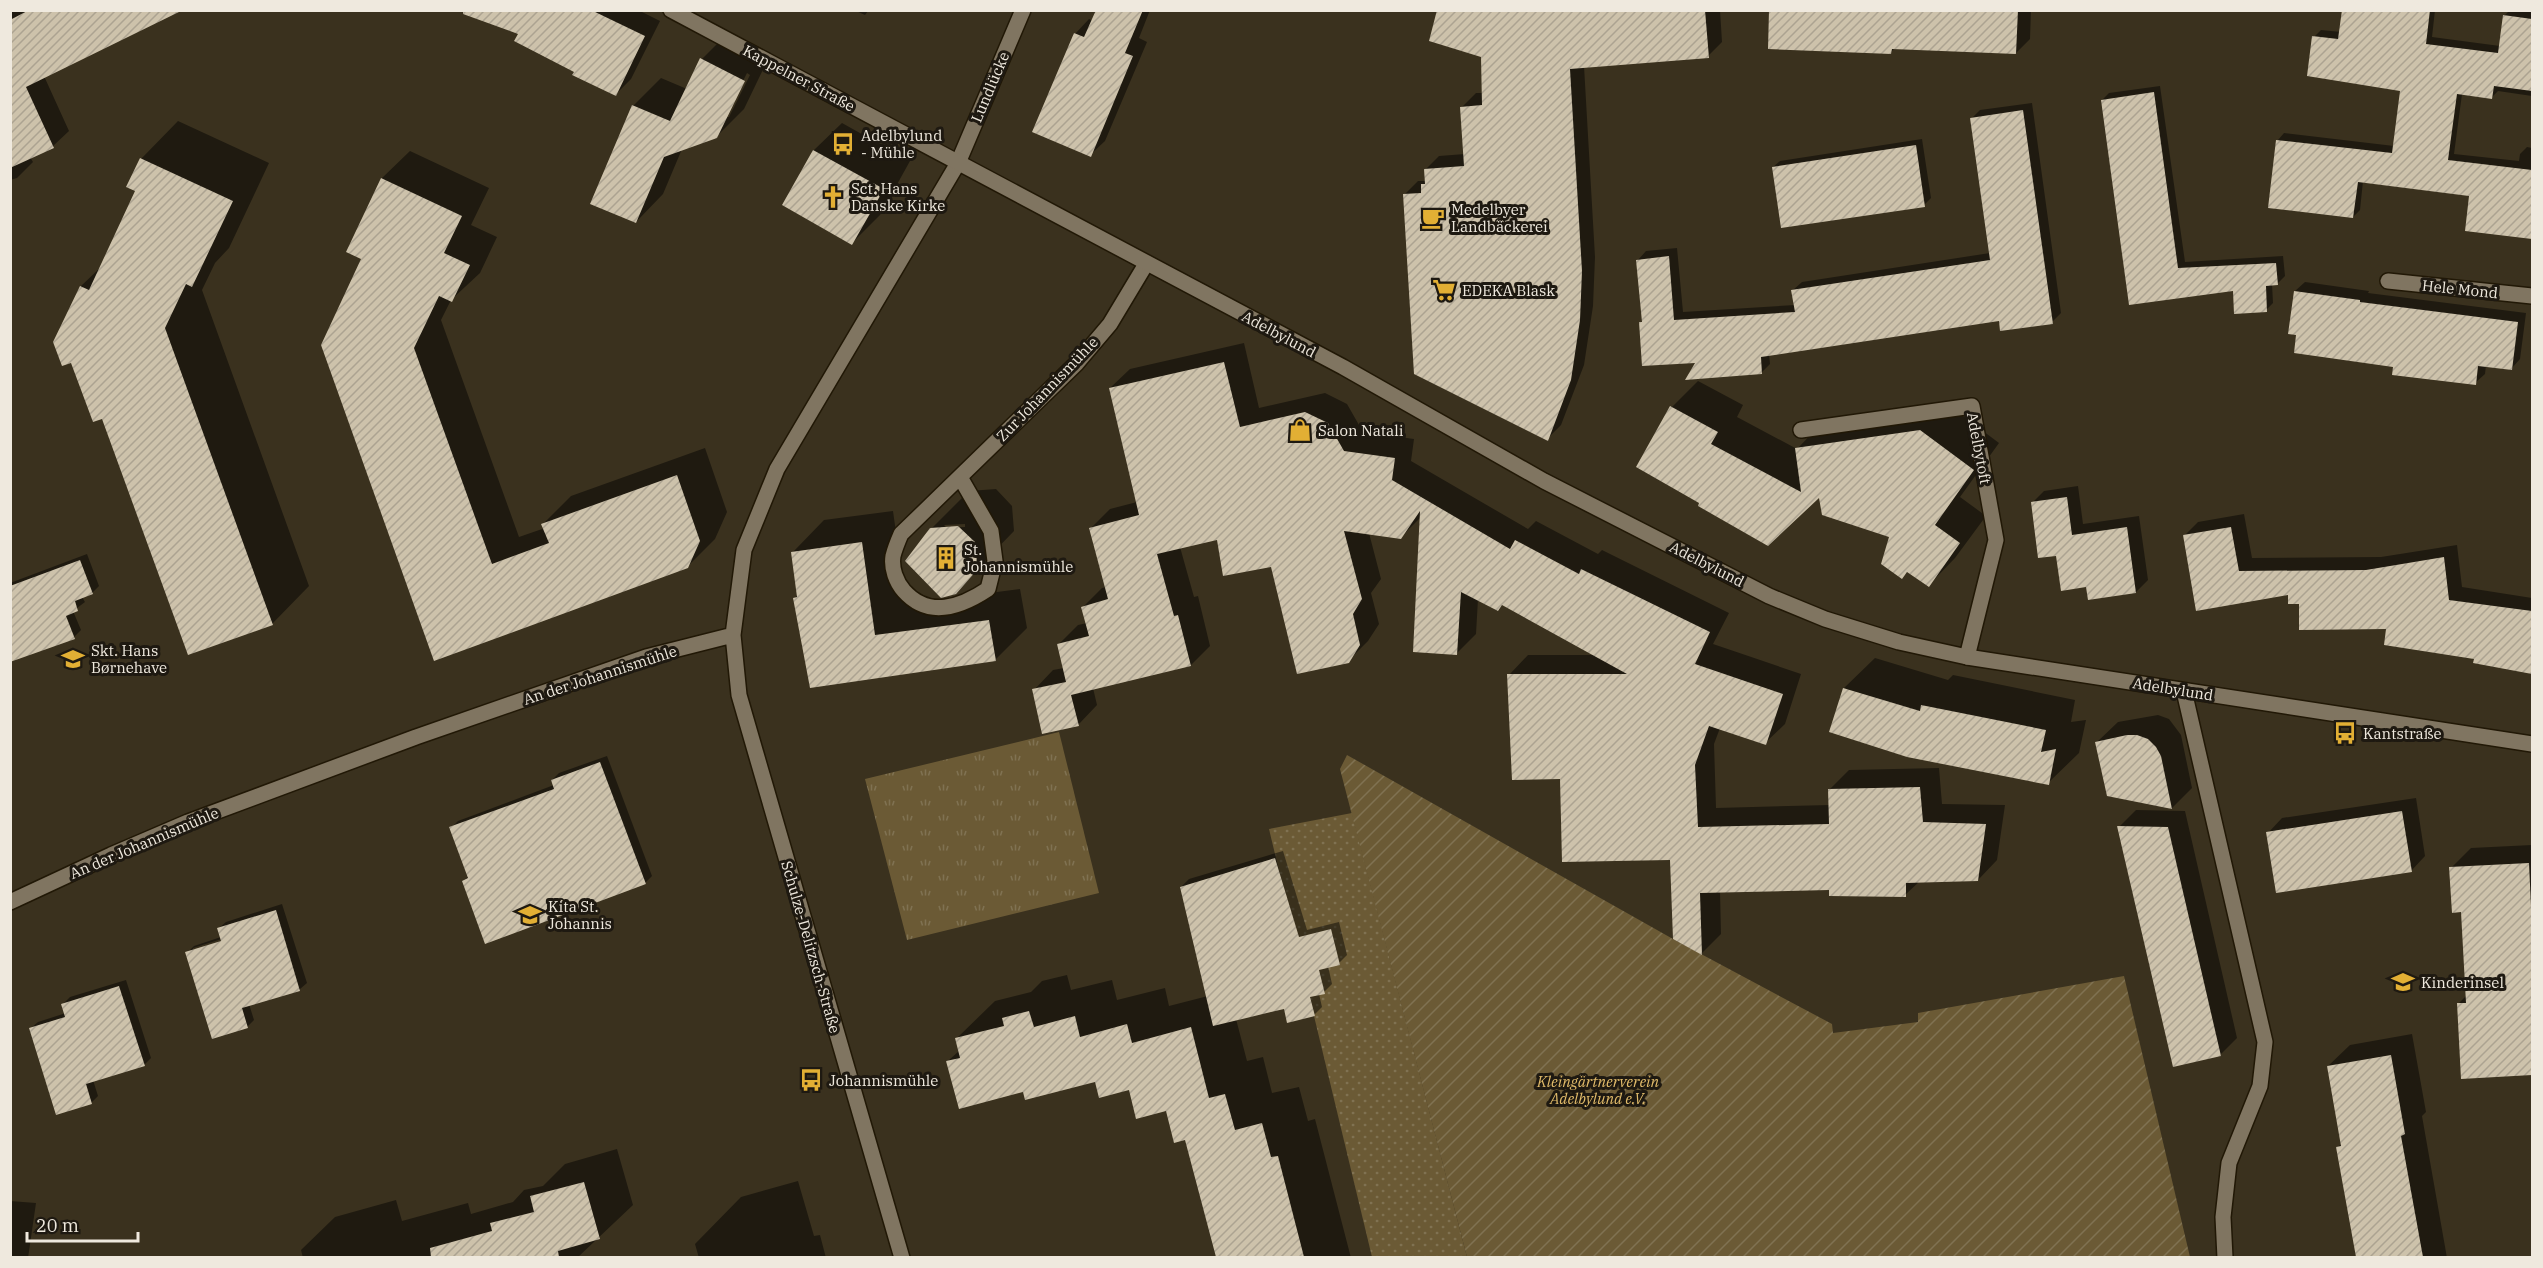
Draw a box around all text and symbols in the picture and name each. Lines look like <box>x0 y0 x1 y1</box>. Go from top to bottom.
street label: Kappelner Straße <box>740 41 858 115</box>
street label: Lundlücke <box>967 49 1013 125</box>
place label: Adelbylund - Mühle <box>861 126 942 162</box>
bus stop icon: Adelbylund - Mühle <box>830 131 856 157</box>
place label: Sct. Hans Danske Kirke <box>851 179 945 215</box>
church icon: Sct. Hans Danske Kirke <box>820 184 846 210</box>
place label: Medelbyer Landbäckerei <box>1451 200 1548 236</box>
cafe icon: Medelbyer Landbäckerei <box>1420 205 1446 231</box>
street label: Hele Mond <box>2421 276 2499 302</box>
supermarket icon: EDEKA Blask <box>1431 277 1457 303</box>
place label: EDEKA Blask <box>1462 281 1555 300</box>
street label: Adelbylund <box>1239 307 1319 361</box>
street label: Zur Johannismühle <box>992 333 1102 445</box>
street label: Adelbytoft <box>1963 410 1995 486</box>
shop icon: Salon Natali <box>1287 417 1313 443</box>
place label: Salon Natali <box>1318 421 1404 440</box>
street label: Adelbylund <box>1666 537 1748 591</box>
place label: St. Johannismühle <box>964 540 1073 576</box>
building icon: St. Johannismühle <box>933 545 959 571</box>
place label: Skt. Hans Børnehave <box>91 641 167 677</box>
street label: An der Johannismühle <box>521 641 679 709</box>
school or university icon: Skt. Hans Børnehave <box>60 646 86 672</box>
street label: Adelbylund <box>2131 673 2215 705</box>
bus stop icon: Kantstraße <box>2332 720 2358 746</box>
place label: Kantstraße <box>2363 724 2441 743</box>
street label: An der Johannismühle <box>67 803 221 883</box>
street label: Schulze-Delitzsch-Straße <box>777 859 845 1035</box>
place label: Kita St. Johannis <box>548 897 612 933</box>
school or university icon: Kita St. Johannis <box>517 902 543 928</box>
school or university icon: Kinderinsel <box>2390 969 2416 995</box>
place label: Kinderinsel <box>2421 973 2504 992</box>
bus stop icon: Johannismühle <box>798 1067 824 1093</box>
place label: Johannismühle <box>829 1071 938 1090</box>
park label: Kleingärtnerverein Adelbylund e.V. <box>1536 1072 1660 1108</box>
scale bar <box>27 1205 138 1243</box>
text: 20 m <box>36 1214 79 1237</box>

